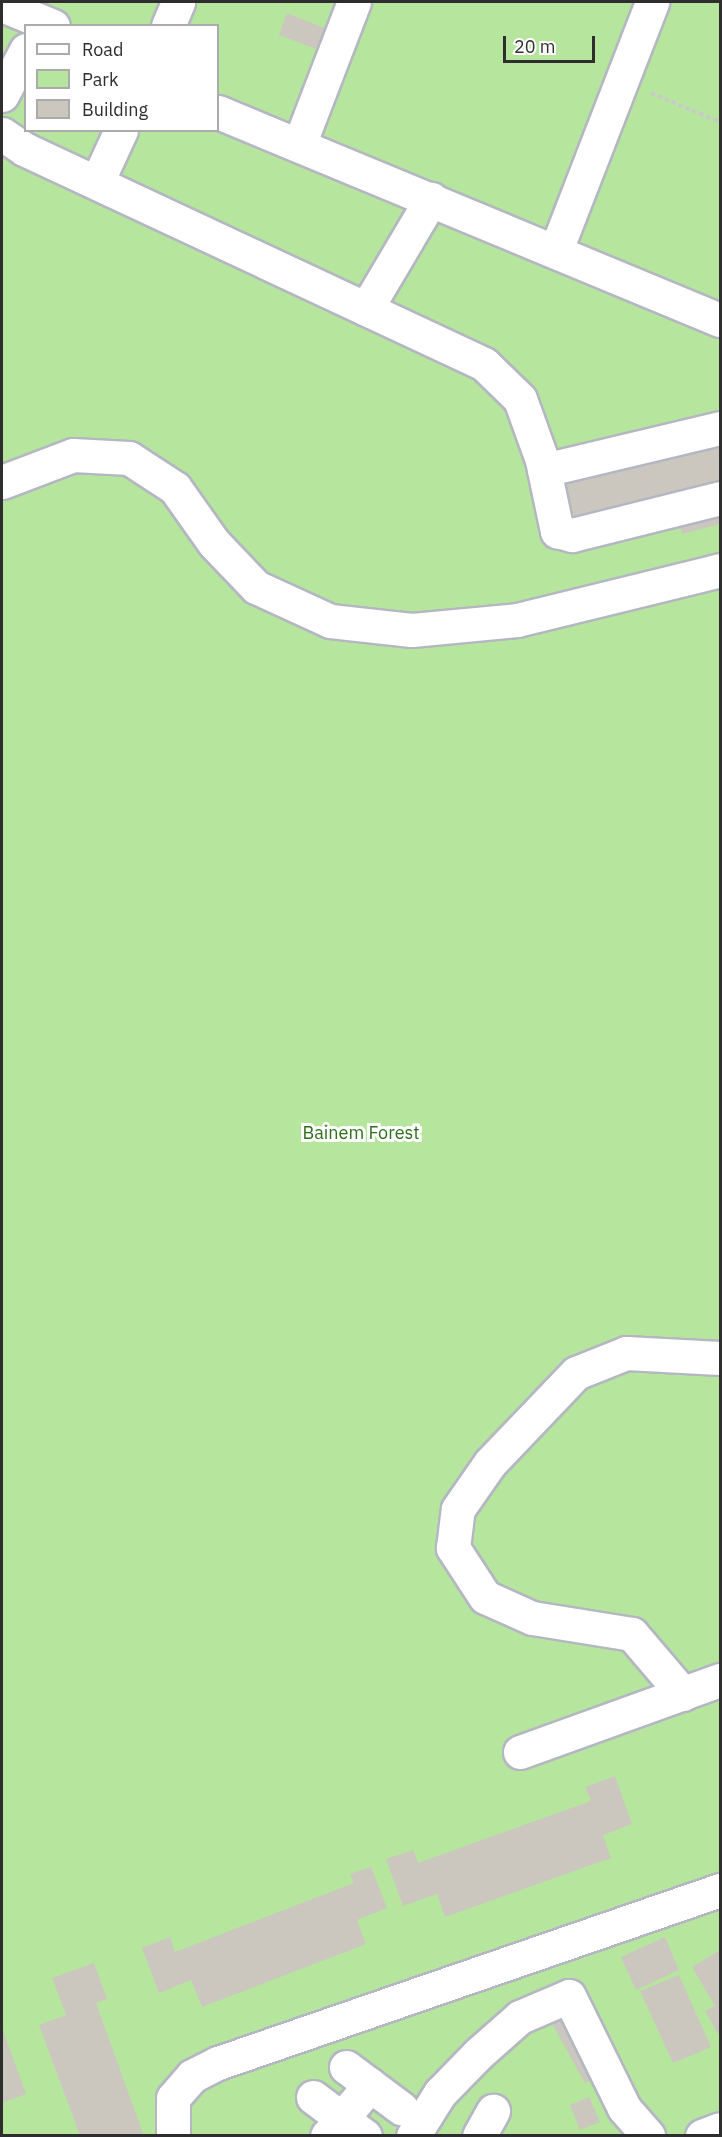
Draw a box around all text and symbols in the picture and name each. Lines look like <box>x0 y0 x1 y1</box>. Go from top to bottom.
legend <box>24 24 219 132</box>
scale bar <box>506 24 598 62</box>
text: 20 m <box>514 35 556 58</box>
text: Road <box>82 38 123 61</box>
text: Park <box>82 68 118 91</box>
text: Building <box>82 98 148 121</box>
park label: Bainem Forest <box>303 1122 419 1144</box>

